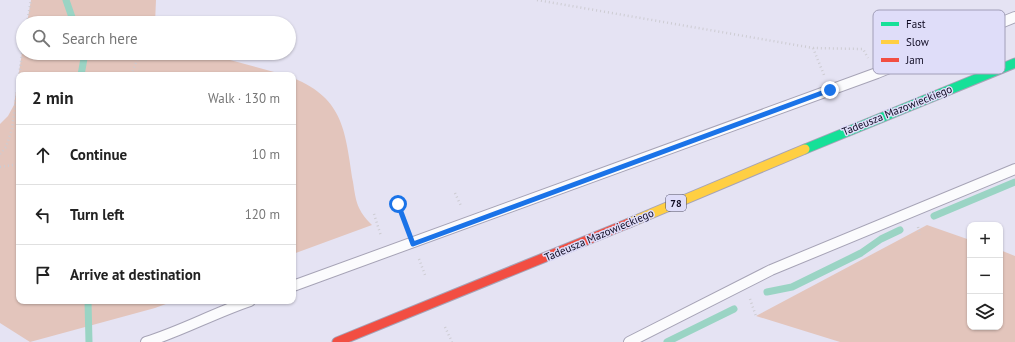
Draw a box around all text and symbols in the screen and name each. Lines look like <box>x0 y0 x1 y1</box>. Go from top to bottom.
legend <box>873 10 1005 74</box>
search box <box>16 16 296 60</box>
text: Fast <box>906 17 926 31</box>
icon: search <box>30 27 52 49</box>
text: Search here <box>62 29 138 48</box>
text: Slow <box>906 35 929 49</box>
text: Jam <box>905 53 924 67</box>
route end <box>821 81 839 99</box>
street label: Tadeusza Mazowieckiego <box>840 81 954 138</box>
text: 2 min <box>32 87 73 109</box>
text: Walk · 130 m <box>208 90 280 107</box>
icon: ahead <box>32 144 54 166</box>
text: Continue <box>70 145 127 164</box>
text: 10 m <box>252 146 280 163</box>
route start <box>389 195 407 213</box>
road number: 78 <box>666 195 686 211</box>
icon: left <box>32 204 54 226</box>
text: Turn left <box>70 205 124 224</box>
text: 120 m <box>245 206 280 223</box>
street label: Tadeusza Mazowieckiego <box>542 206 656 264</box>
map controls <box>967 222 1003 330</box>
button: + <box>967 222 1003 258</box>
button: − <box>967 258 1003 294</box>
icon: arrive <box>32 264 54 286</box>
text: Arrive at destination <box>70 265 201 284</box>
button: layers <box>967 294 1003 330</box>

